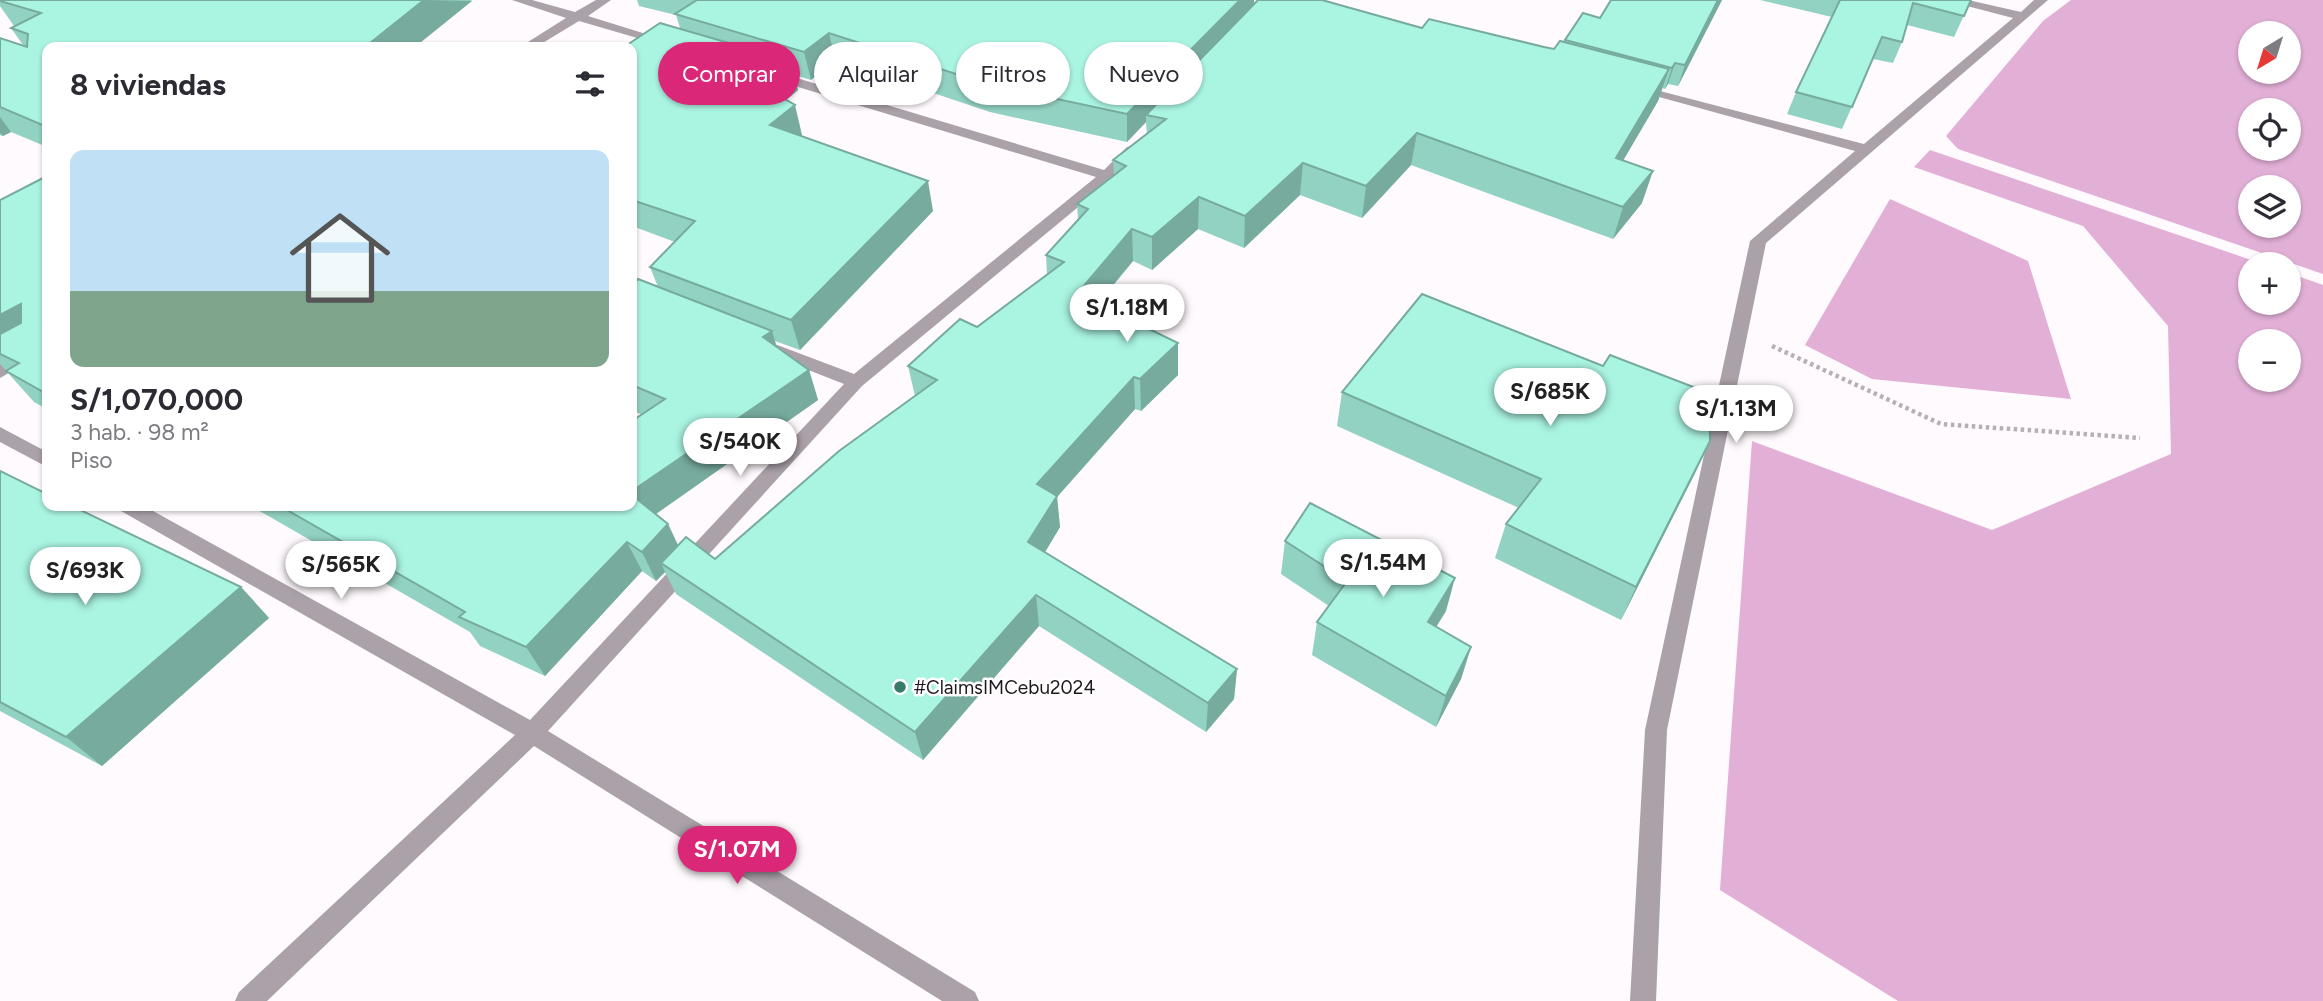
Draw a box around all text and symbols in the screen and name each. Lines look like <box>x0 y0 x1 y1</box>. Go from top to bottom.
north arrow <box>2238 21 2301 84</box>
map controls <box>2238 21 2301 392</box>
chip: Comprar <box>658 42 800 105</box>
chip: Alquilar <box>814 42 942 105</box>
chip: Filtros <box>956 42 1070 105</box>
chip: Nuevo <box>1084 42 1203 105</box>
icon: filters <box>571 65 609 103</box>
text: 8 viviendas <box>70 66 226 103</box>
button: locate <box>2238 98 2301 161</box>
button: layers <box>2238 175 2301 238</box>
icon: home <box>277 195 403 321</box>
button: + <box>2238 252 2301 315</box>
pin: S/1.18M <box>1062 284 1192 344</box>
text: S/1.18M <box>1086 293 1168 321</box>
button: − <box>2238 329 2301 392</box>
pin: S/685K <box>1493 368 1607 428</box>
text: S/685K <box>1510 377 1590 405</box>
text: S/1,070,000 <box>70 381 243 418</box>
pin: S/1.13M <box>1671 386 1801 445</box>
text: S/1.13M <box>1695 394 1777 422</box>
text: 3 hab. · 98 m² <box>70 418 209 446</box>
pin: S/540K <box>683 419 797 478</box>
text: S/540K <box>699 427 781 455</box>
text: Piso <box>70 446 113 474</box>
pin: S/1.54M <box>1318 540 1448 599</box>
pin: S/565K <box>284 542 398 601</box>
pin: S/693K <box>28 548 142 607</box>
text: S/1.54M <box>1340 548 1426 576</box>
text: S/565K <box>301 550 381 578</box>
text: S/693K <box>46 556 124 584</box>
place label: #ClaimsIMCebu2024 <box>914 676 1095 699</box>
marker: #ClaimsIMCebu2024 <box>892 679 908 695</box>
pin: S/1.07M <box>672 826 802 886</box>
text: S/1.07M <box>694 835 780 863</box>

